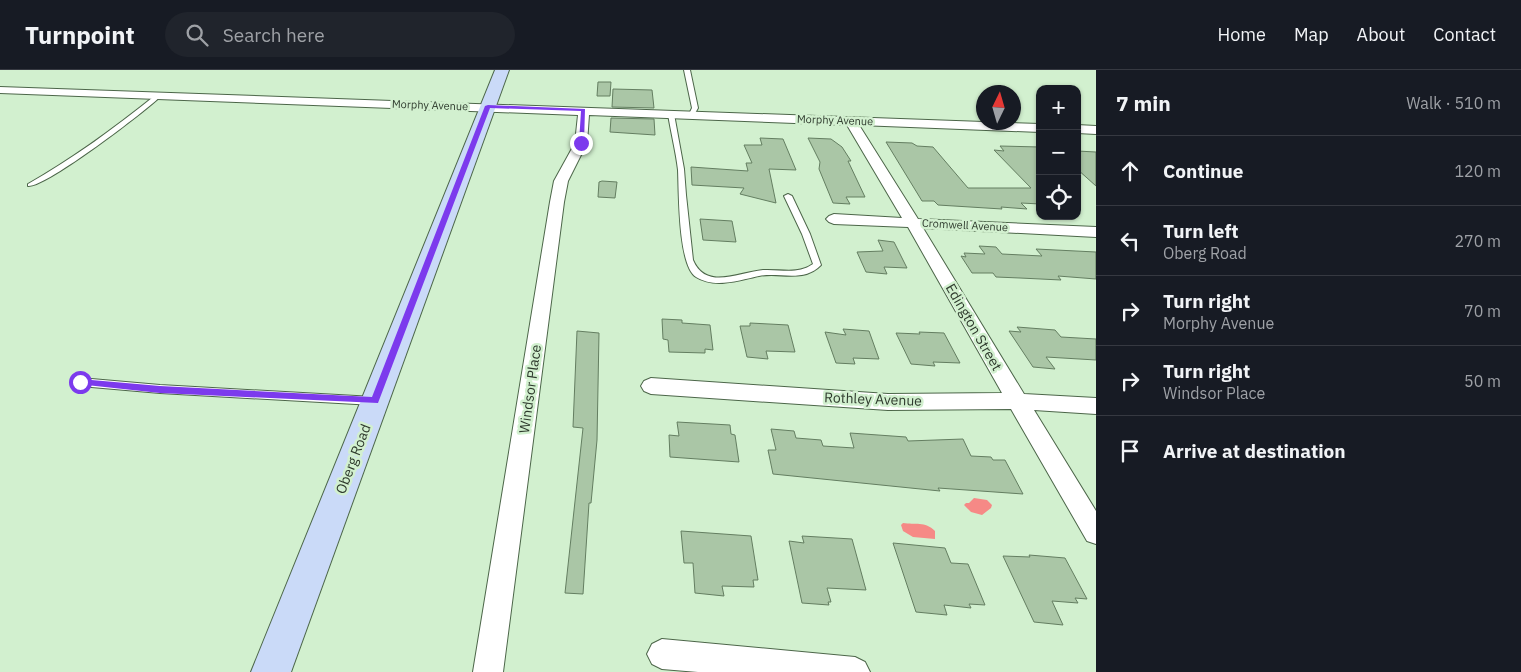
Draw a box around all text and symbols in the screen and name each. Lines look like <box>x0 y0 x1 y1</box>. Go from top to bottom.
search box <box>165 12 515 57</box>
text: Turnpoint <box>25 19 135 51</box>
icon: search <box>183 21 211 49</box>
text: Search here <box>223 23 325 47</box>
text: Home <box>1218 23 1266 46</box>
text: Map <box>1294 23 1329 46</box>
text: About <box>1357 23 1405 46</box>
text: Contact <box>1433 23 1496 46</box>
north arrow <box>976 85 1021 130</box>
map controls <box>1036 85 1081 220</box>
button: + <box>1036 85 1081 130</box>
text: 7 min <box>1116 89 1171 117</box>
text: Walk · 510 m <box>1406 93 1501 113</box>
street label: Morphy Avenue <box>392 97 468 113</box>
street label: Morphy Avenue <box>797 112 873 128</box>
button: − <box>1036 130 1081 175</box>
route end <box>570 132 593 155</box>
icon: ahead <box>1116 157 1144 185</box>
text: Continue <box>1163 159 1243 183</box>
text: 120 m <box>1454 161 1501 181</box>
button: locate <box>1036 175 1081 220</box>
street label: Cromwell Avenue <box>922 216 1008 234</box>
text: Turn left <box>1163 219 1239 243</box>
icon: left <box>1116 227 1144 255</box>
text: 270 m <box>1454 231 1501 251</box>
text: Oberg Road <box>1163 243 1247 263</box>
street label: Edington Street <box>942 280 1006 374</box>
text: Turn right <box>1163 289 1250 313</box>
icon: right <box>1116 297 1144 325</box>
text: 70 m <box>1464 301 1501 321</box>
text: Morphy Avenue <box>1163 313 1274 333</box>
street label: Windsor Place <box>515 343 545 435</box>
text: Turn right <box>1163 359 1250 383</box>
icon: right <box>1116 367 1144 395</box>
route start <box>69 371 92 394</box>
text: 50 m <box>1464 371 1501 391</box>
text: Windsor Place <box>1163 383 1265 403</box>
street label: Rothley Avenue <box>824 388 923 410</box>
street label: Oberg Road <box>331 422 375 496</box>
icon: arrive <box>1116 437 1144 465</box>
text: Arrive at destination <box>1163 439 1346 463</box>

